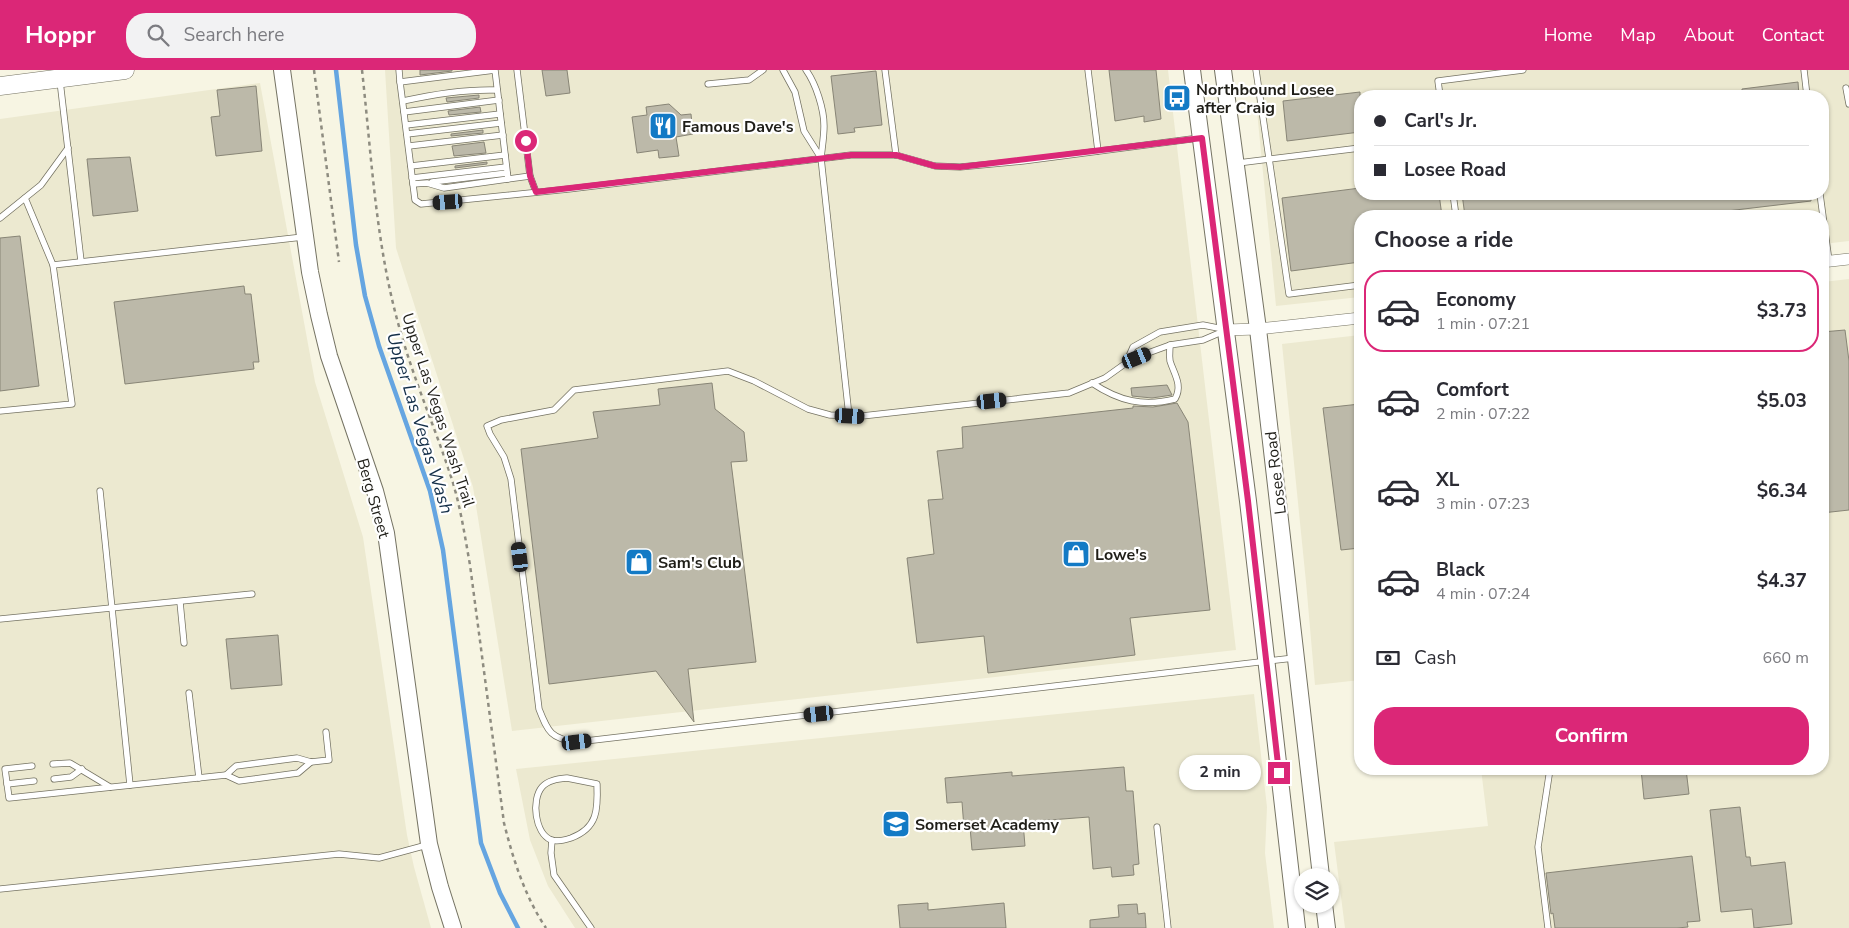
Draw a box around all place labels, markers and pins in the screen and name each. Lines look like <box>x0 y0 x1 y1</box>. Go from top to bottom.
place label: Northbound Losee after Craig <box>1196 79 1334 119</box>
bus stop icon: Northbound Losee after Craig <box>1162 83 1192 113</box>
restaurant icon: Famous Dave's <box>648 111 678 141</box>
place label: Famous Dave's <box>682 116 794 138</box>
shop icon: Lowe's <box>1061 539 1091 569</box>
place label: Lowe's <box>1095 544 1147 566</box>
shop icon: Sam's Club <box>624 547 654 577</box>
place label: Sam's Club <box>658 552 742 574</box>
school or university icon: Somerset Academy <box>881 809 911 839</box>
place label: Somerset Academy <box>915 814 1059 836</box>

